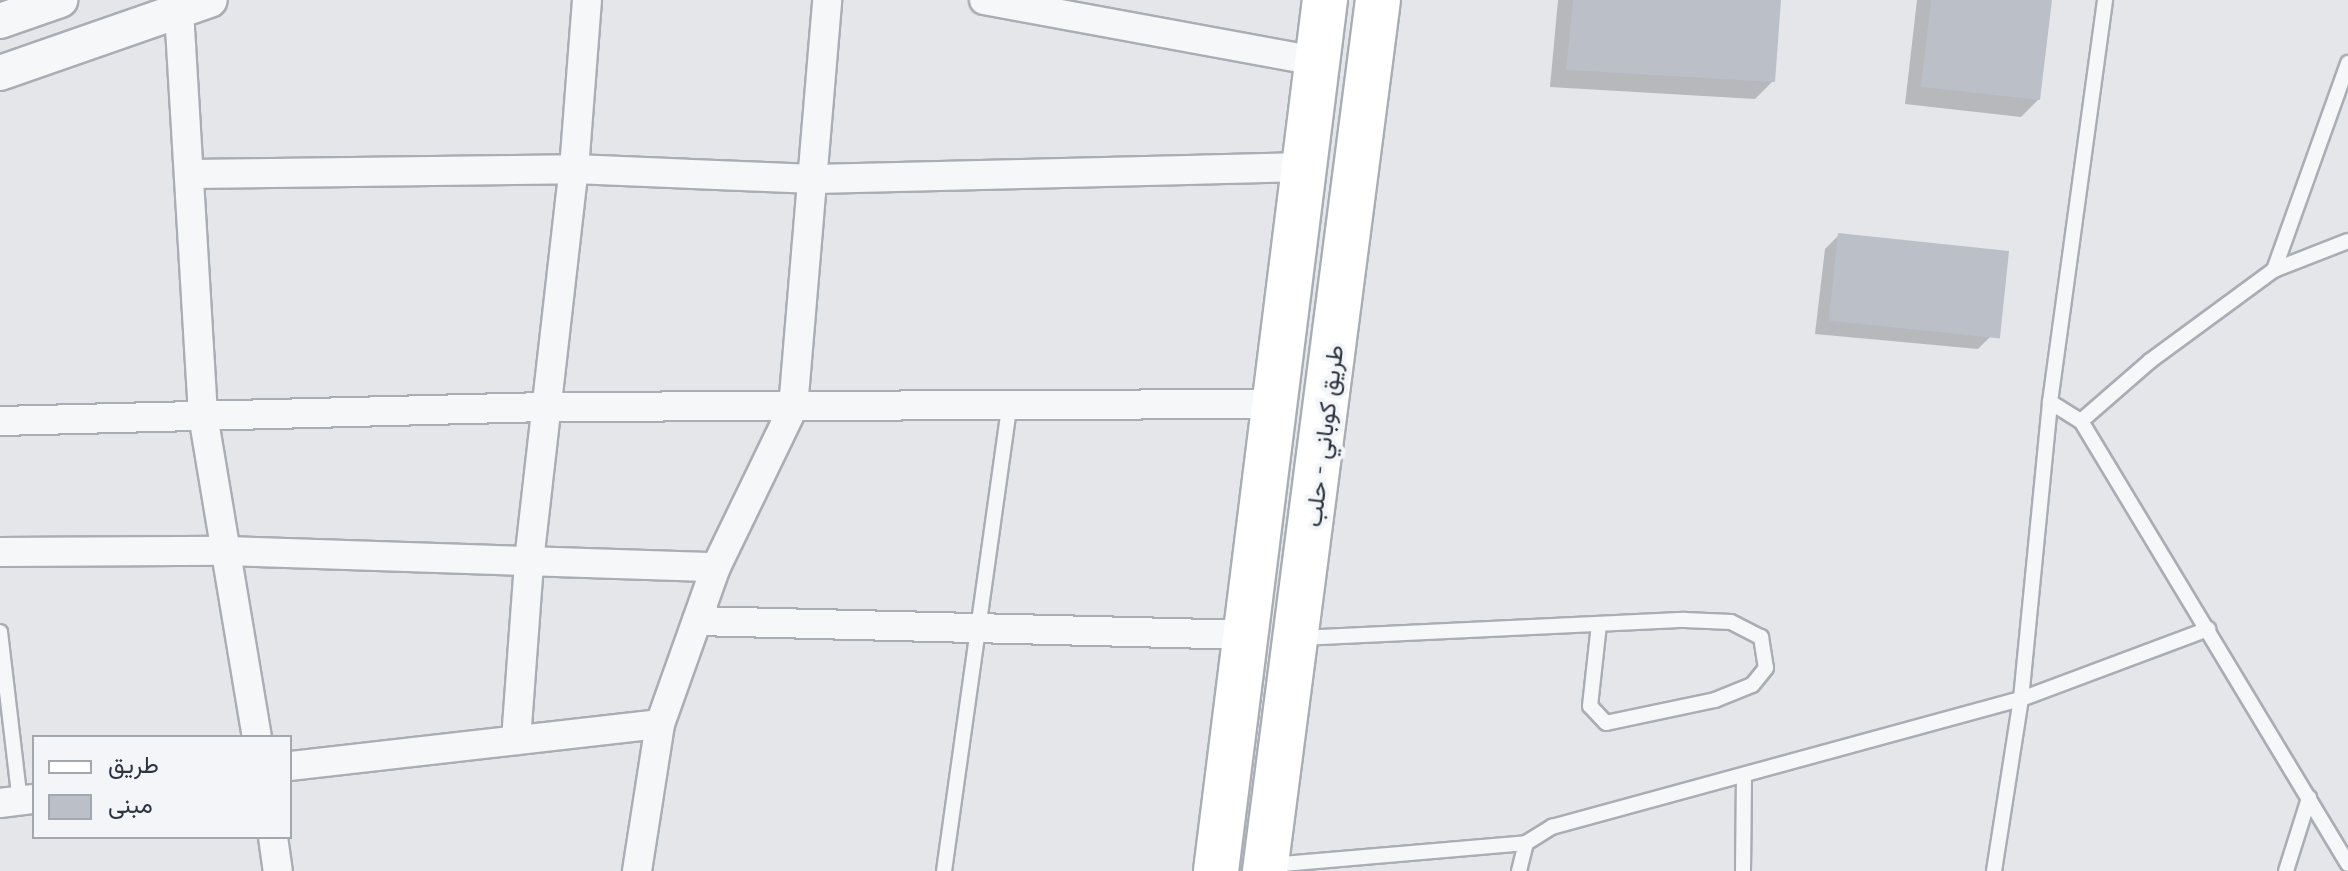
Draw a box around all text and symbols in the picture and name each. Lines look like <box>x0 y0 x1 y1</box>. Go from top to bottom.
street label: طريق كوباني - حلب <box>1299 343 1349 529</box>
legend <box>32 735 292 839</box>
text: طريق <box>108 749 159 779</box>
text: مبنى <box>108 789 153 819</box>

